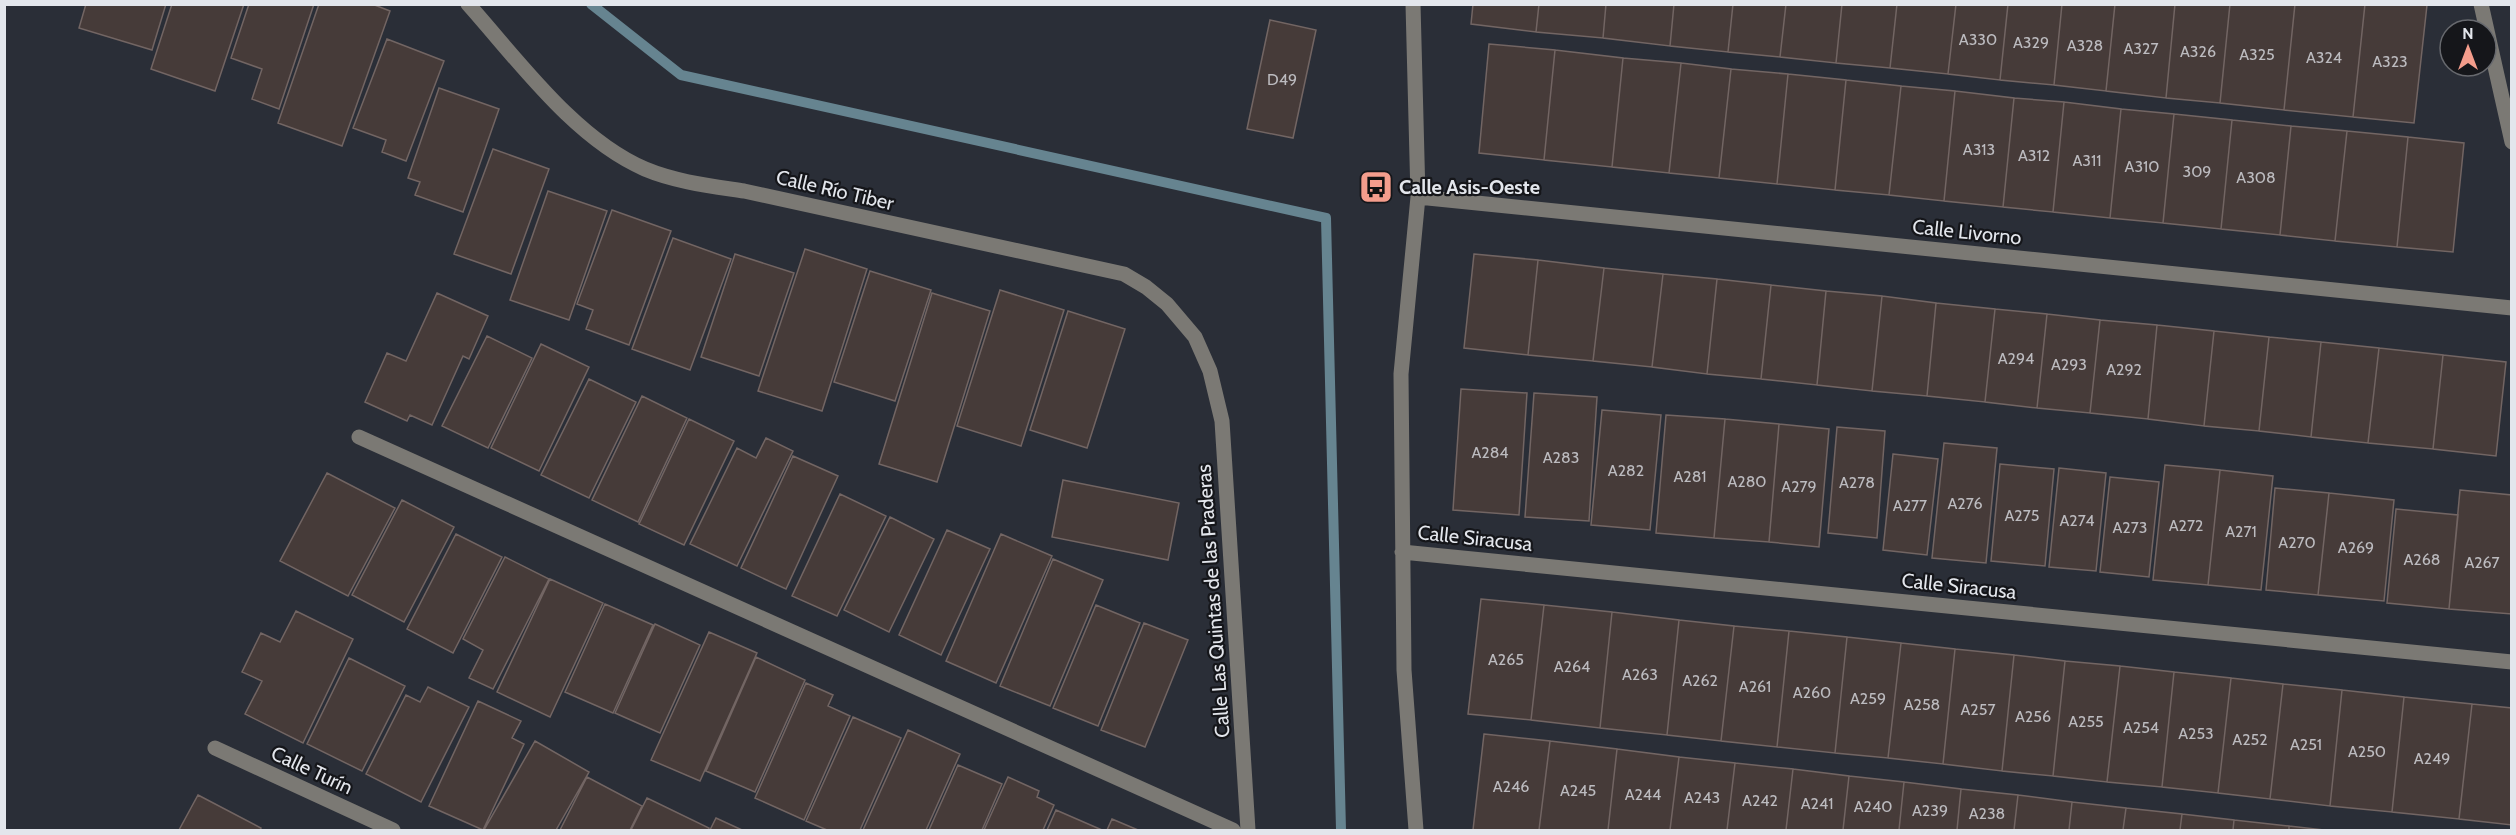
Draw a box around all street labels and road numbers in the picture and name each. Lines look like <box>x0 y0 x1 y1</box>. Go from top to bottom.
street label: Calle Río Tiber <box>774 165 897 215</box>
street label: Calle Livorno <box>1911 214 2023 250</box>
street label: Calle Las Quintas de las Praderas <box>1191 464 1235 738</box>
street label: Calle Siracusa <box>1417 520 1534 556</box>
street label: Calle Siracusa <box>1901 568 2018 604</box>
street label: Calle Turín <box>267 741 357 799</box>

